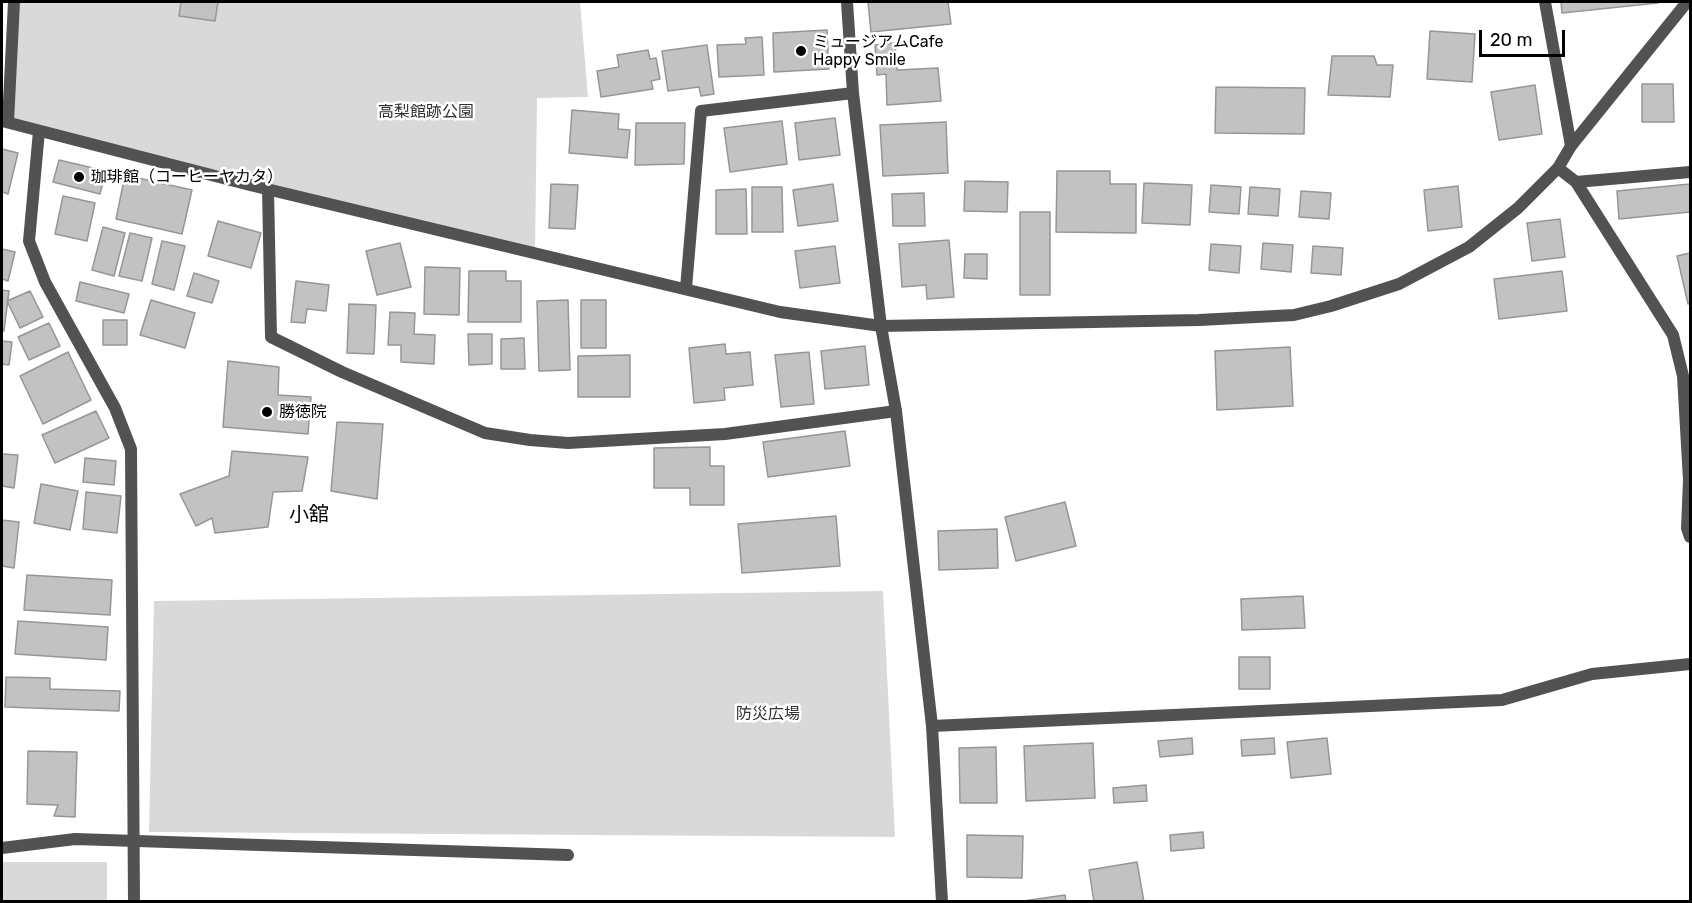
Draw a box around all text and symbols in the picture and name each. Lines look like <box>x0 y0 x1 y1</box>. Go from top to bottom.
scale bar <box>1482 18 1568 56</box>
text: 20 m <box>1490 29 1532 51</box>
place label: ミュージアムCafe Happy Smile <box>813 32 943 70</box>
marker: ミュージアムCafe Happy Smile <box>794 44 808 58</box>
park label: 高梨館跡公園 <box>378 102 474 122</box>
place label: 珈琲館（コーヒーヤカタ） <box>91 167 283 187</box>
marker: 珈琲館（コーヒーヤカタ） <box>72 170 86 184</box>
place label: 勝徳院 <box>279 402 327 422</box>
marker: 勝徳院 <box>260 405 274 419</box>
district label: 小舘 <box>289 503 329 527</box>
park label: 防災広場 <box>736 704 800 724</box>

